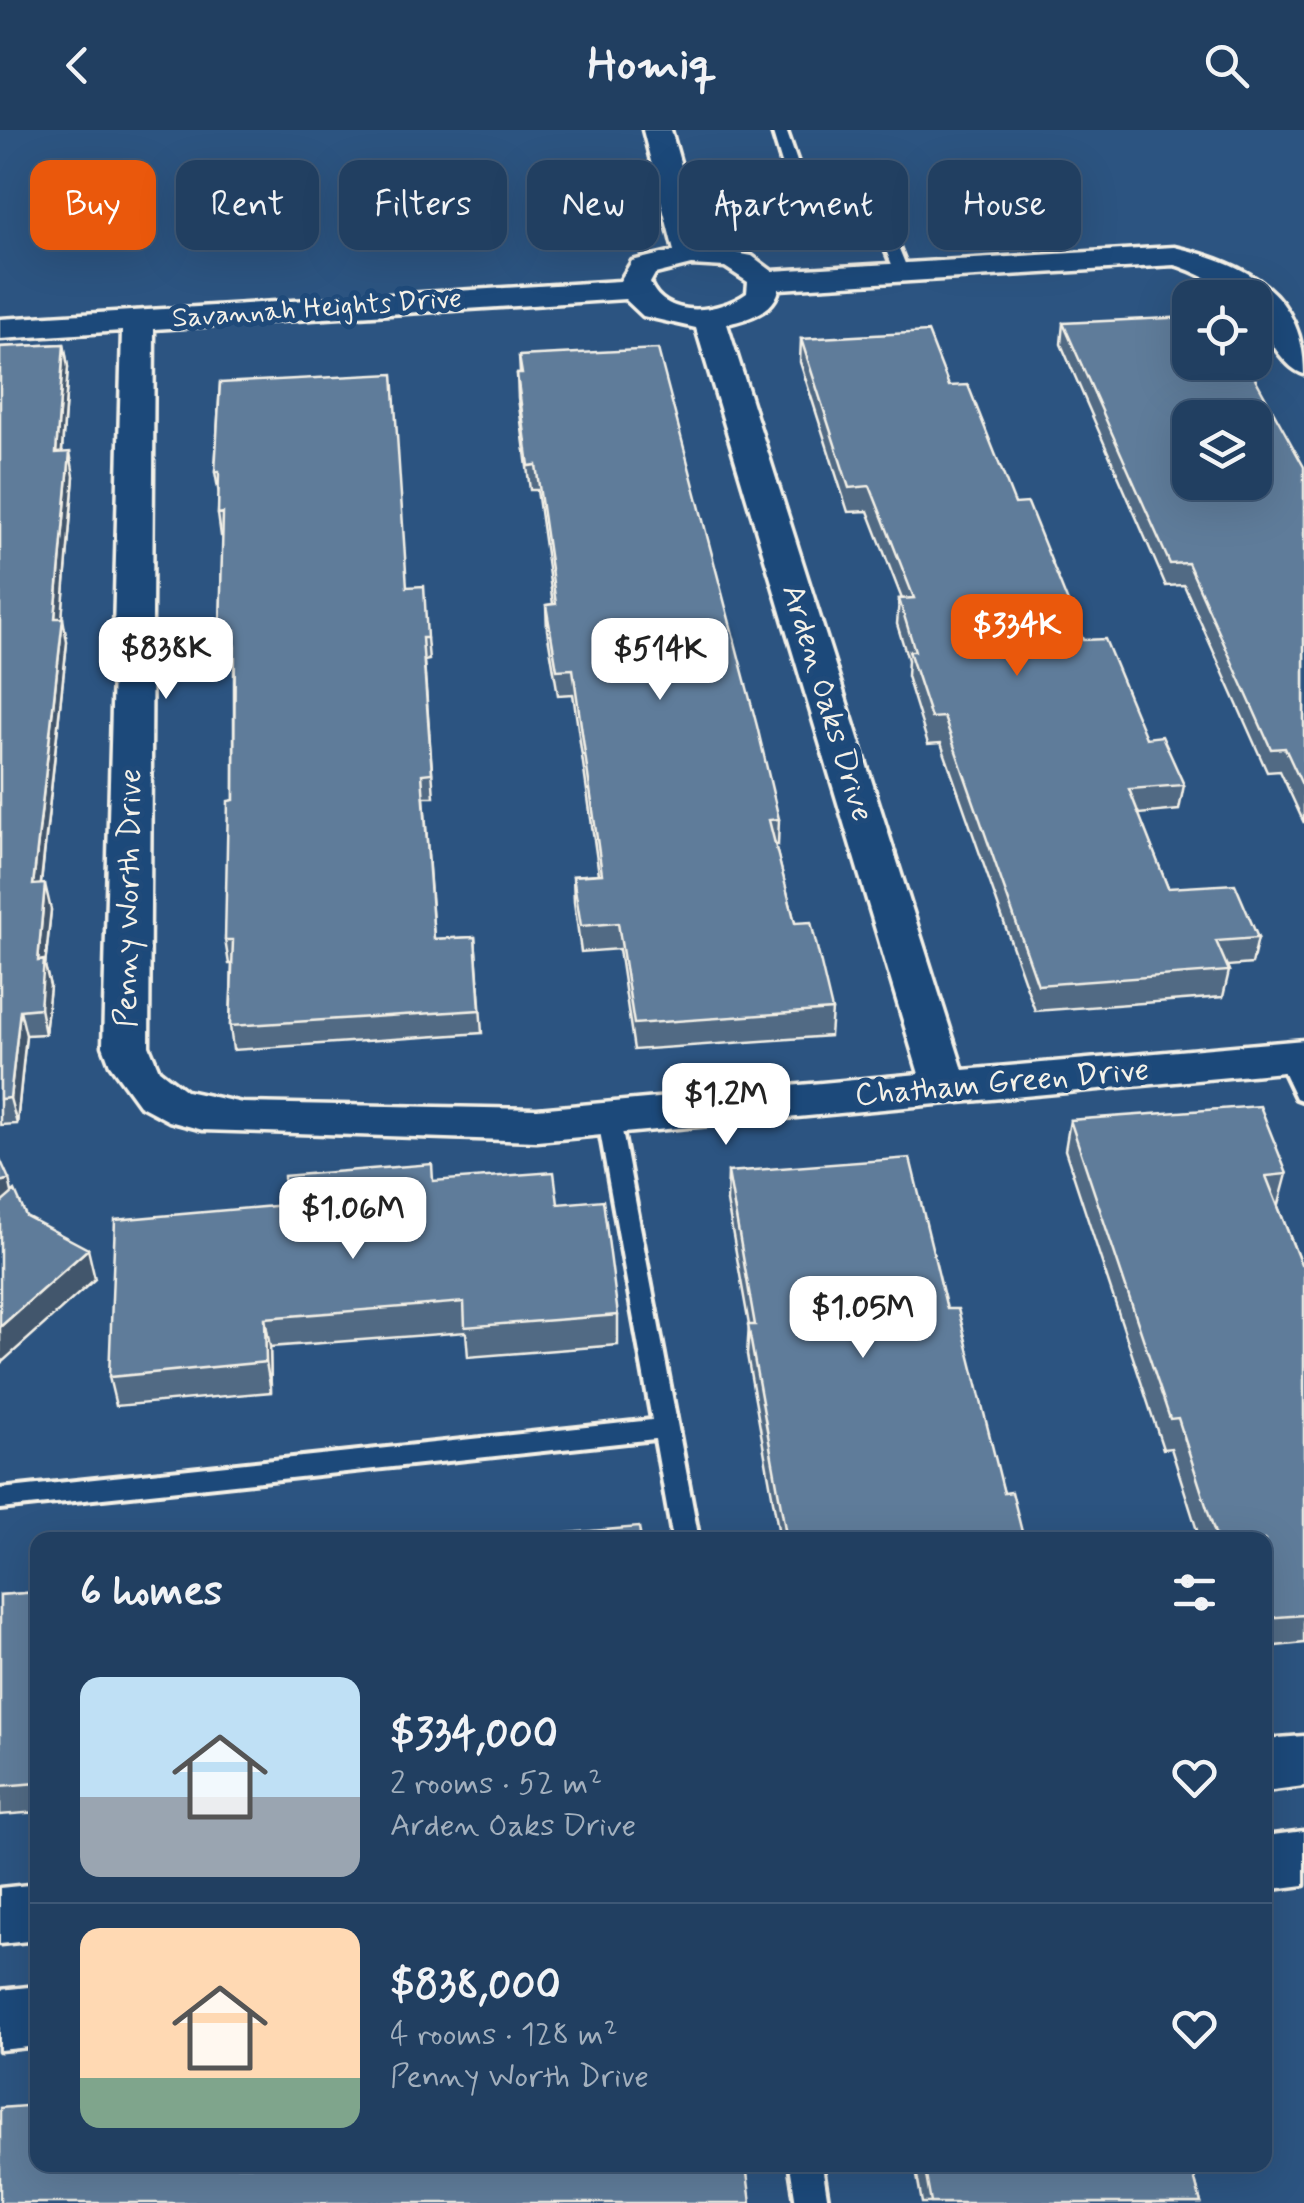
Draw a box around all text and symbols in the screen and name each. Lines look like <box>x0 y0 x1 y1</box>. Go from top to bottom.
text: Homiq <box>588 36 716 95</box>
icon: back <box>50 38 105 93</box>
icon: search <box>1199 38 1254 93</box>
chip: Buy <box>30 160 156 250</box>
chip: Rent <box>176 160 319 250</box>
chip: Filters <box>339 160 507 250</box>
chip: New <box>527 160 659 250</box>
chip: Apartment <box>679 160 908 250</box>
chip: House <box>928 160 1081 250</box>
street label: Savannah Heights Drive <box>171 280 463 338</box>
map controls <box>1172 280 1272 500</box>
button: locate <box>1172 280 1272 380</box>
button: layers <box>1172 400 1272 500</box>
street label: Arden Oaks Drive <box>771 579 883 827</box>
pin: $334K <box>947 594 1087 679</box>
text: $334K <box>973 605 1061 647</box>
pin: $838K <box>96 617 236 702</box>
pin: $514K <box>590 618 730 703</box>
text: $838K <box>121 628 211 670</box>
text: $514K <box>613 629 707 671</box>
street label: Penny Worth Drive <box>106 768 152 1028</box>
street label: Chatham Green Drive <box>853 1049 1151 1117</box>
pin: $1.2M <box>656 1063 796 1148</box>
text: $1.2M <box>684 1074 768 1116</box>
pin: $1.06M <box>272 1177 434 1262</box>
text: $1.06M <box>301 1188 405 1230</box>
pin: $1.05M <box>782 1276 944 1361</box>
text: $1.05M <box>812 1287 914 1329</box>
text: 6 homes <box>80 1565 223 1620</box>
icon: filters <box>1167 1565 1222 1620</box>
text: $334,000 <box>390 1708 558 1763</box>
icon: home <box>160 1717 280 1837</box>
icon: heart <box>1167 1750 1222 1805</box>
text: 2 rooms · 52 m² <box>390 1763 602 1805</box>
text: Arden Oaks Drive <box>390 1805 636 1847</box>
text: $838,000 <box>390 1959 561 2014</box>
icon: home <box>160 1968 280 2088</box>
icon: heart <box>1167 2001 1222 2056</box>
text: 4 rooms · 128 m² <box>390 2014 618 2056</box>
text: Penny Worth Drive <box>390 2056 649 2098</box>

